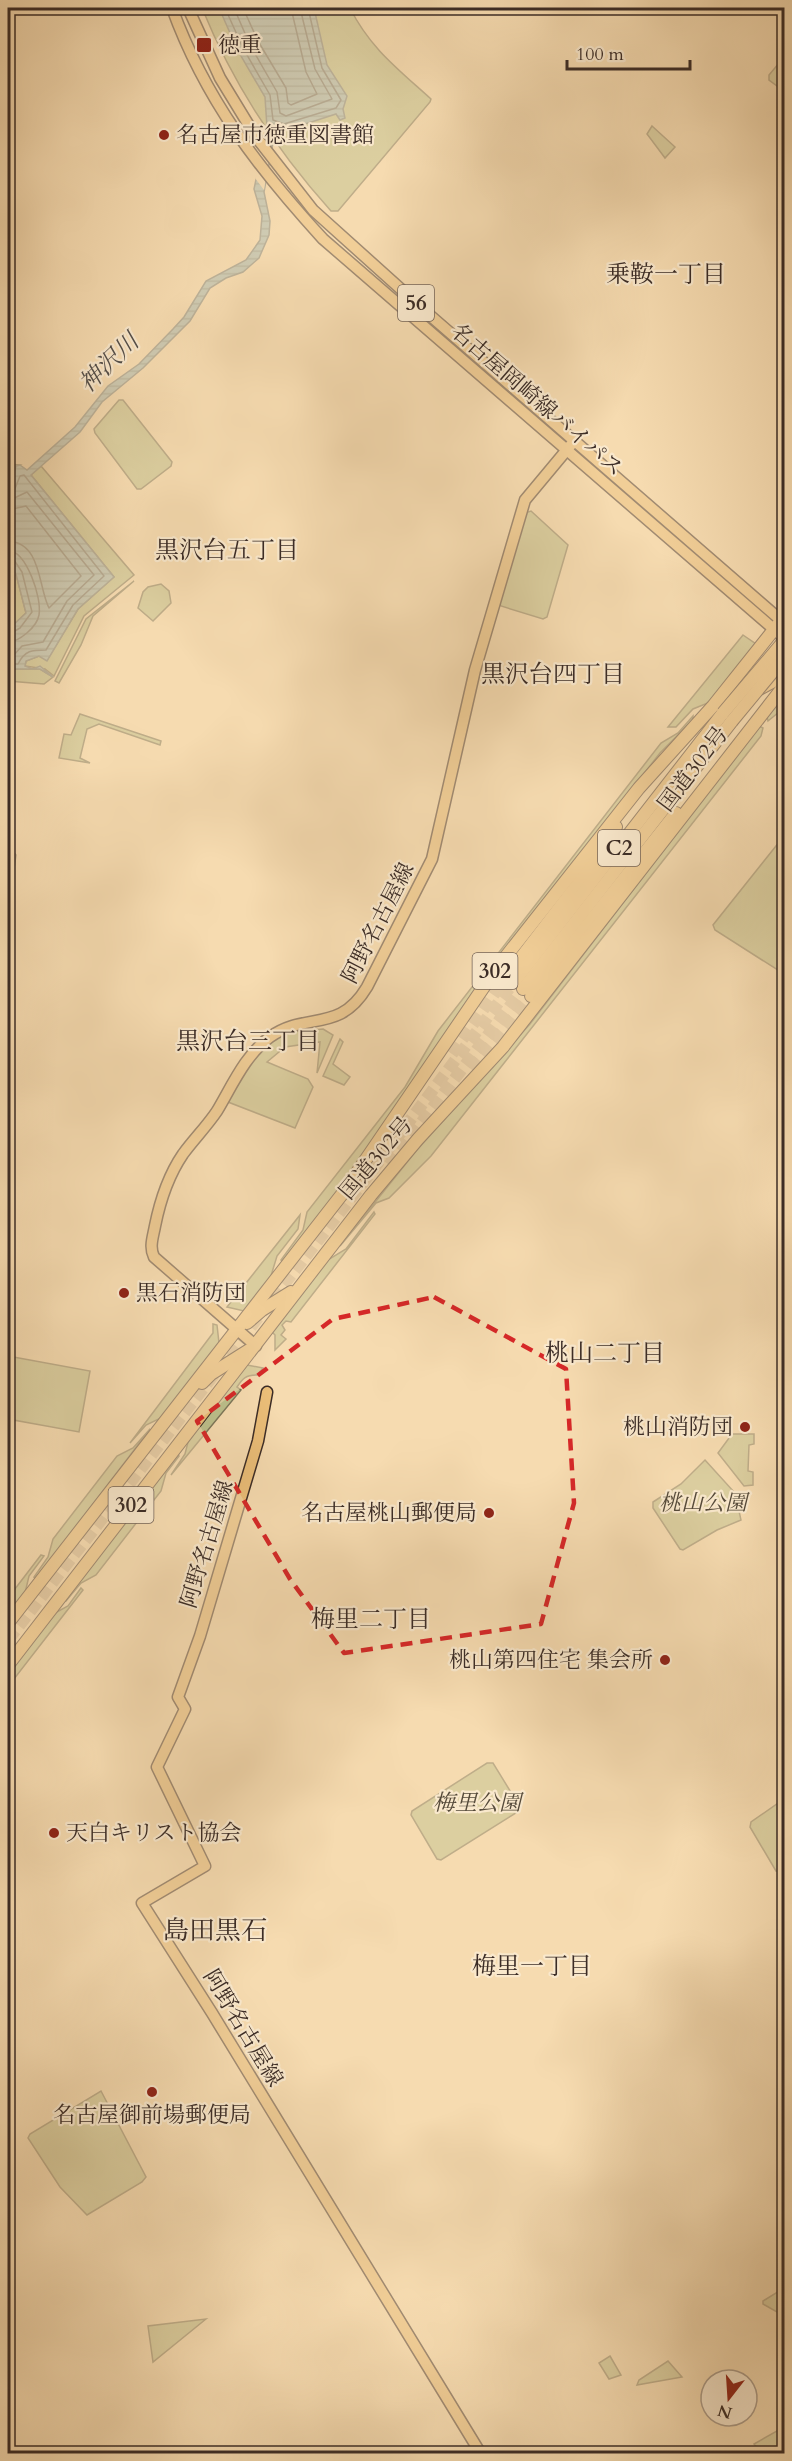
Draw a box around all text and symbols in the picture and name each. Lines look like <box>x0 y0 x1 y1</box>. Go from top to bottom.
place label: 徳重 <box>218 30 262 60</box>
scale bar <box>567 33 690 71</box>
marker: 徳重 <box>195 36 213 54</box>
text: 100 m <box>576 42 624 67</box>
place label: 名古屋市徳重図書館 <box>176 120 374 150</box>
marker: 名古屋市徳重図書館 <box>157 128 171 142</box>
district label: 乗鞍一丁目 <box>606 258 726 291</box>
road number: 56 <box>398 285 434 321</box>
street label: 名古屋岡崎線バイパス <box>444 317 630 483</box>
water label: 神沢川 <box>72 324 149 400</box>
district label: 黒沢台五丁目 <box>155 534 299 567</box>
district label: 黒沢台四丁目 <box>481 658 625 691</box>
street label: 国道302号 <box>651 720 735 818</box>
road number: C2 <box>598 830 640 866</box>
street label: 阿野名古屋線 <box>335 857 421 989</box>
road number: 302 <box>472 953 518 989</box>
district label: 黒沢台三丁目 <box>176 1025 320 1058</box>
street label: 国道302号 <box>332 1110 420 1206</box>
place label: 黒石消防団 <box>136 1278 246 1308</box>
marker: 黒石消防団 <box>117 1286 131 1300</box>
district label: 桃山二丁目 <box>545 1337 665 1370</box>
place label: 桃山消防団 <box>623 1412 733 1442</box>
marker: 桃山消防団 <box>738 1420 752 1434</box>
street label: 阿野名古屋線 <box>173 1476 241 1612</box>
road number: 302 <box>108 1487 154 1523</box>
park label: 桃山公園 <box>659 1488 750 1518</box>
place label: 名古屋桃山郵便局 <box>301 1498 477 1528</box>
marker: 名古屋桃山郵便局 <box>482 1506 496 1520</box>
district label: 梅里二丁目 <box>311 1603 431 1636</box>
place label: 桃山第四住宅 集会所 <box>449 1645 653 1675</box>
marker: 桃山第四住宅 集会所 <box>658 1653 672 1667</box>
park label: 梅里公園 <box>433 1788 524 1818</box>
place label: 天白キリスト協会 <box>66 1818 242 1848</box>
marker: 天白キリスト協会 <box>47 1826 61 1840</box>
district label: 島田黒石 <box>163 1913 267 1948</box>
district label: 梅里一丁目 <box>472 1950 592 1983</box>
street label: 阿野名古屋線 <box>196 1964 290 2092</box>
marker: 名古屋御前場郵便局 <box>145 2085 159 2099</box>
place label: 名古屋御前場郵便局 <box>53 2100 251 2130</box>
north arrow <box>699 2368 759 2428</box>
text: N <box>715 2399 735 2424</box>

